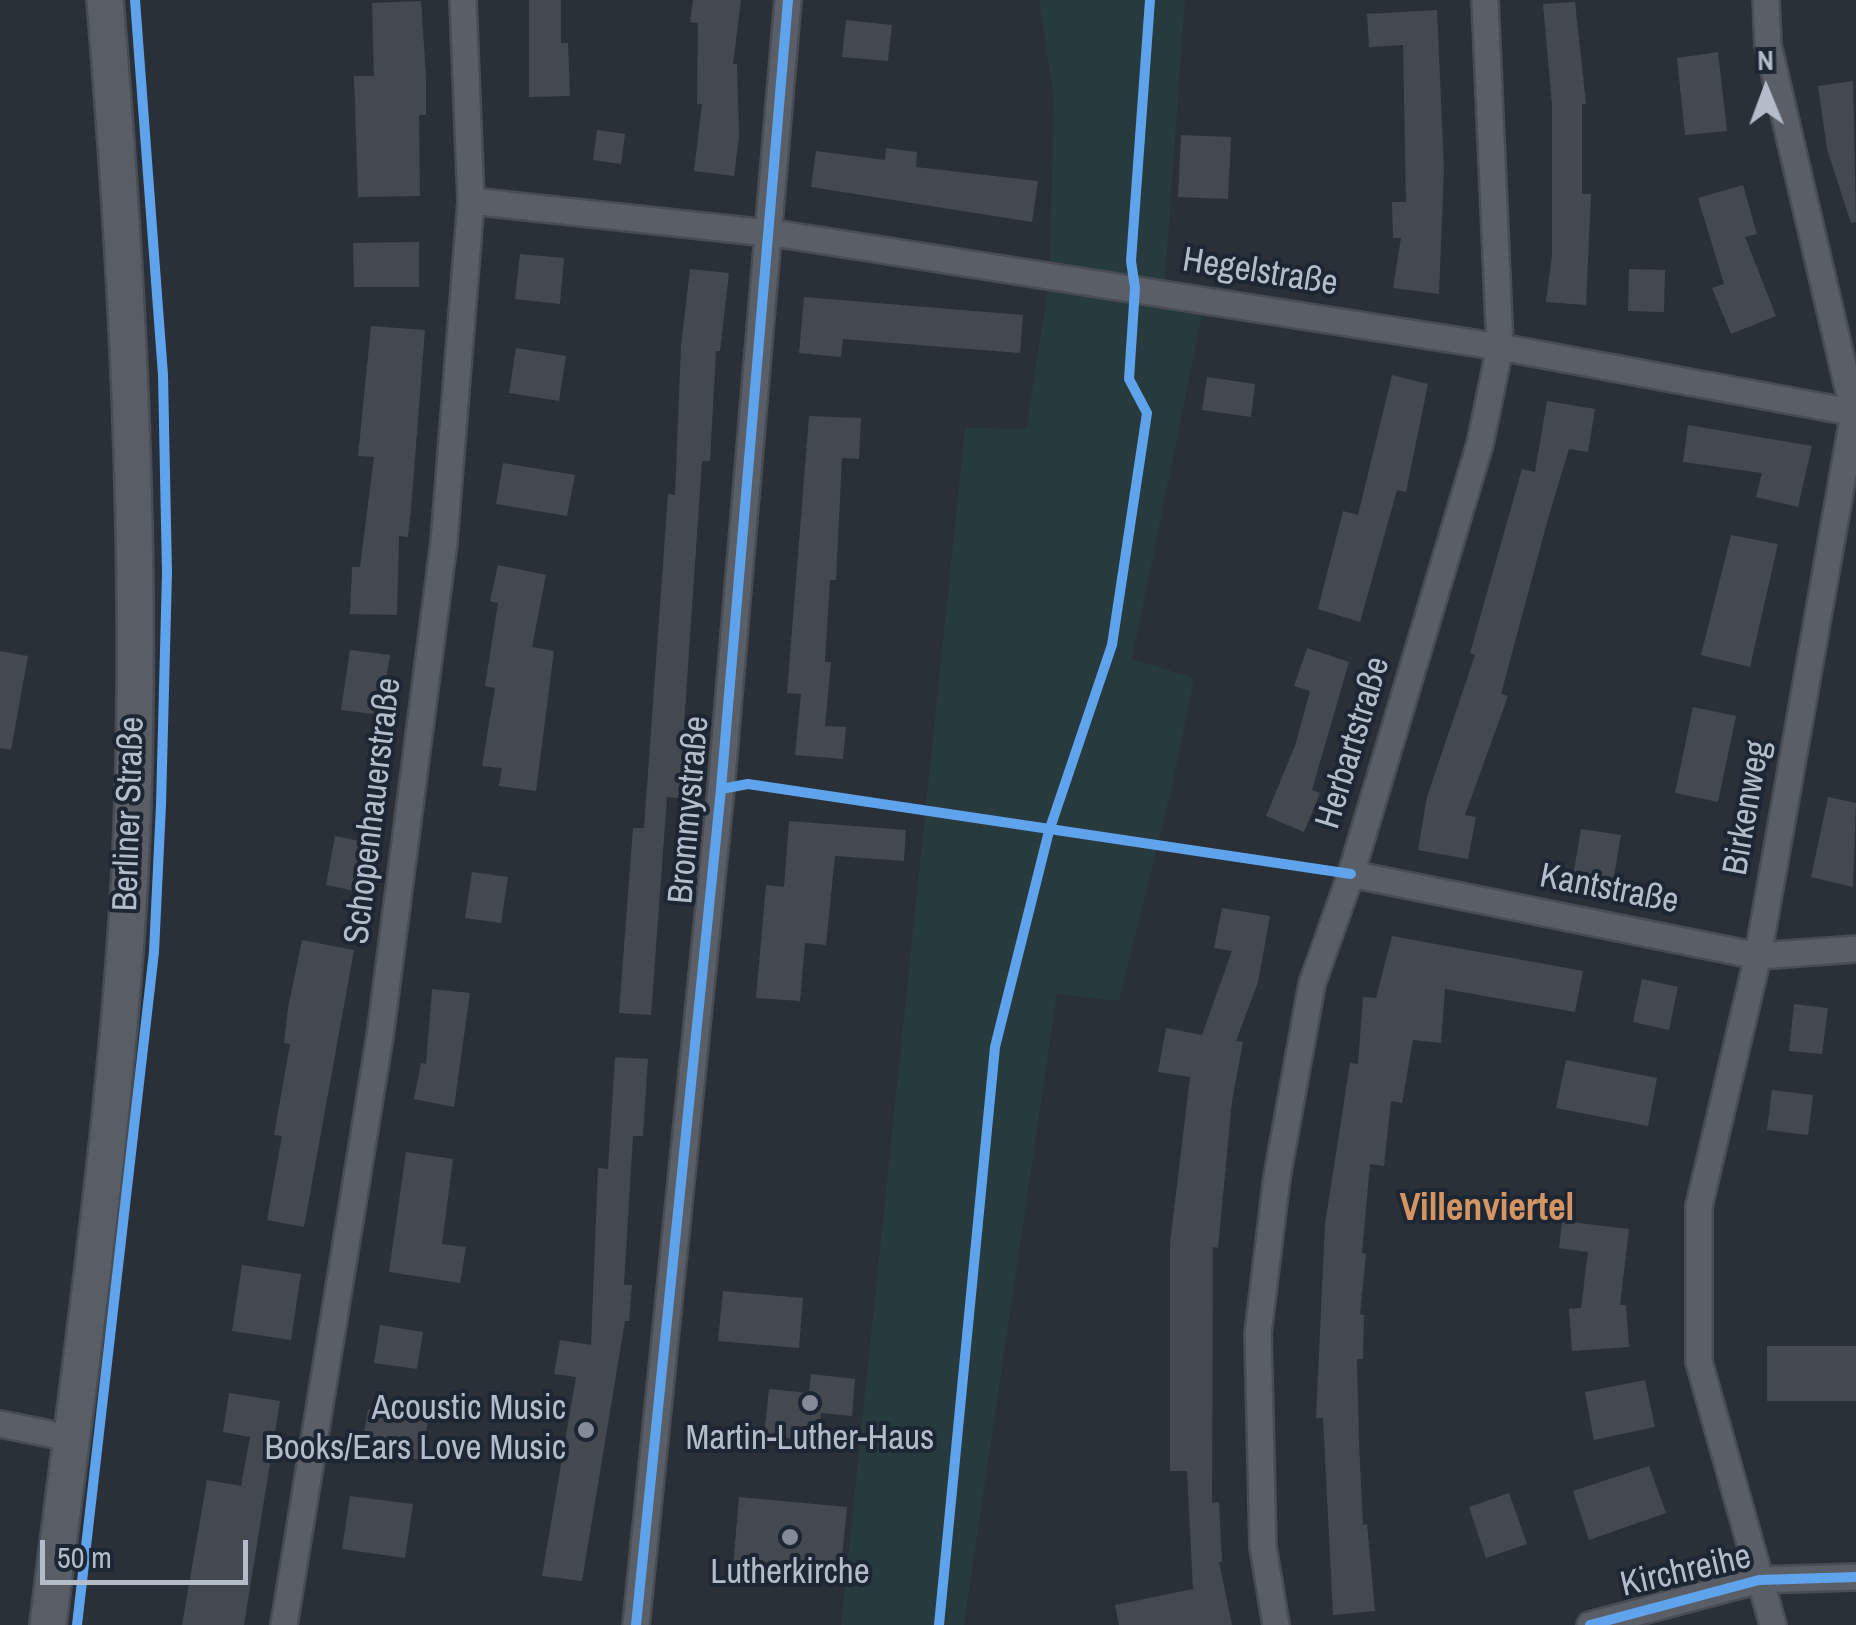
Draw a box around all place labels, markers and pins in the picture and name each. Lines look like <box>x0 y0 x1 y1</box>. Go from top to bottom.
place label: Acoustic Music Books/Ears Love Music <box>265 1389 566 1471</box>
marker: Martin-Luther-Haus <box>799 1392 821 1414</box>
marker: Acoustic Music Books/Ears Love Music <box>575 1419 597 1441</box>
place label: Martin-Luther-Haus <box>686 1419 934 1461</box>
marker: Lutherkirche <box>779 1526 801 1548</box>
place label: Lutherkirche <box>710 1553 870 1595</box>

